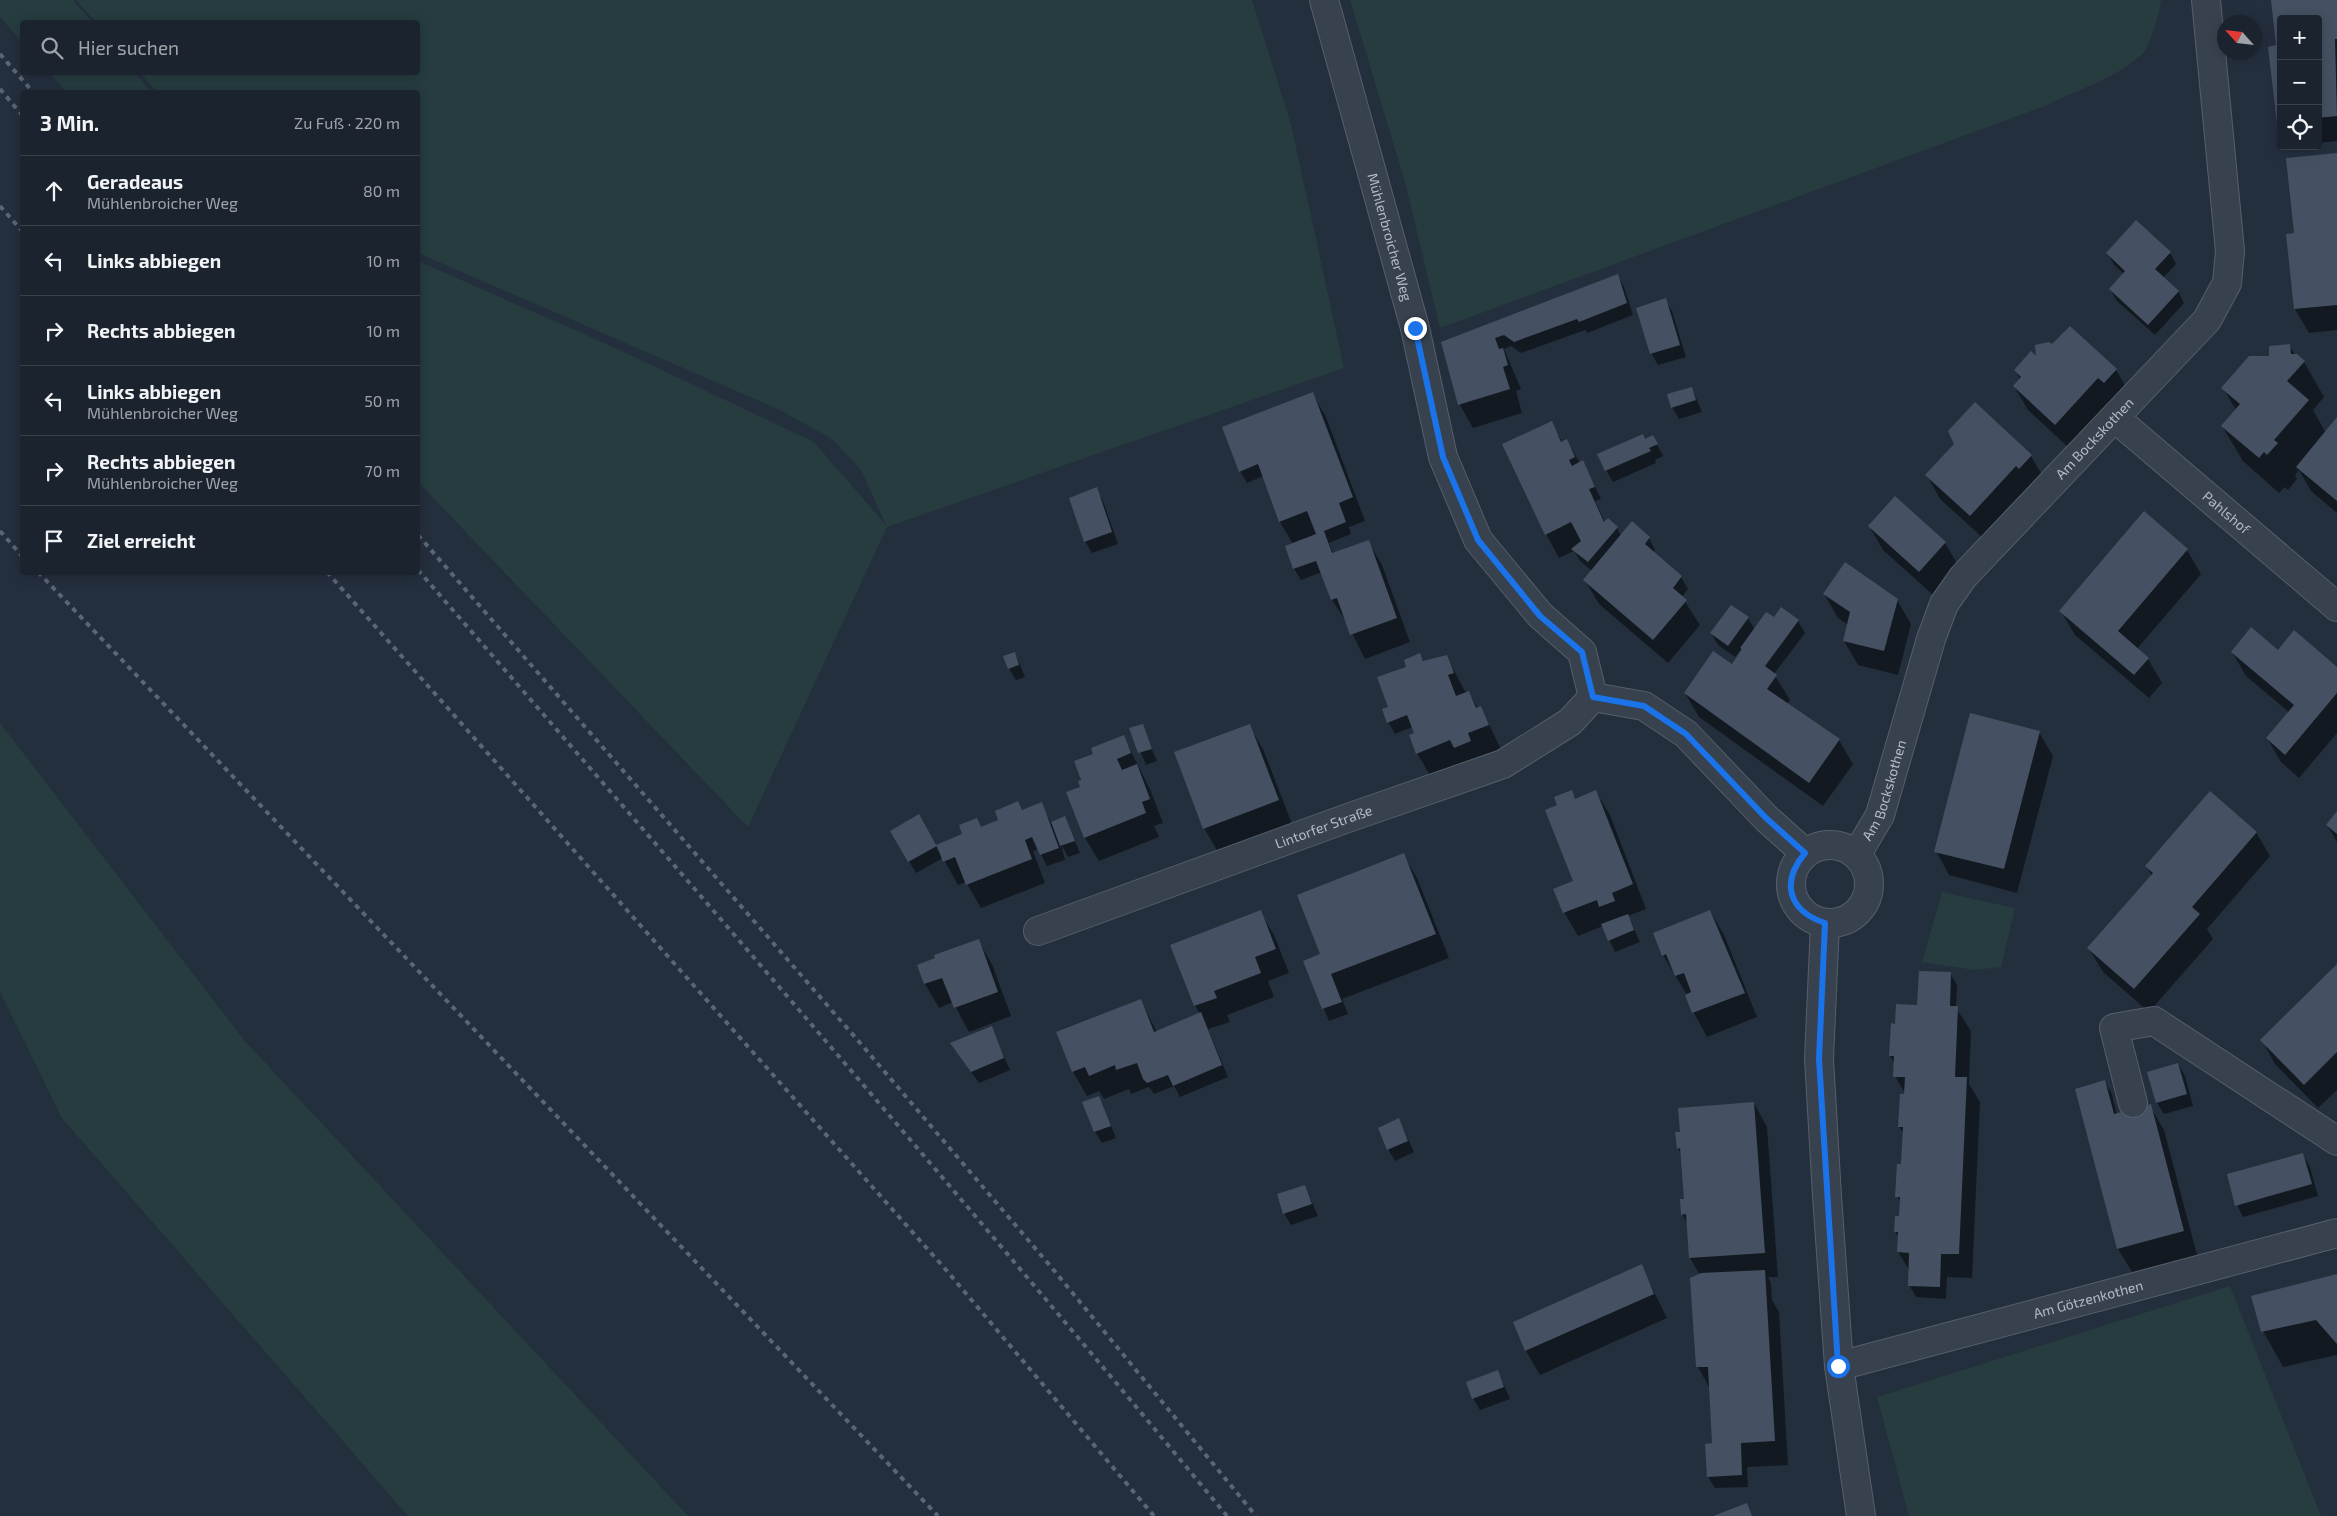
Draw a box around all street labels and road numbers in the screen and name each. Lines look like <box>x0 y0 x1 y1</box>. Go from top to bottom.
street label: Mühlenbroicher Weg <box>1364 171 1416 303</box>
street label: Am Bockskothen <box>2052 394 2137 482</box>
street label: Pahlshof <box>2199 487 2254 538</box>
street label: Am Bockskothen <box>1858 738 1909 843</box>
street label: Lintorfer Straße <box>1272 801 1374 852</box>
street label: Am Götzenkothen <box>2031 1276 2145 1322</box>

